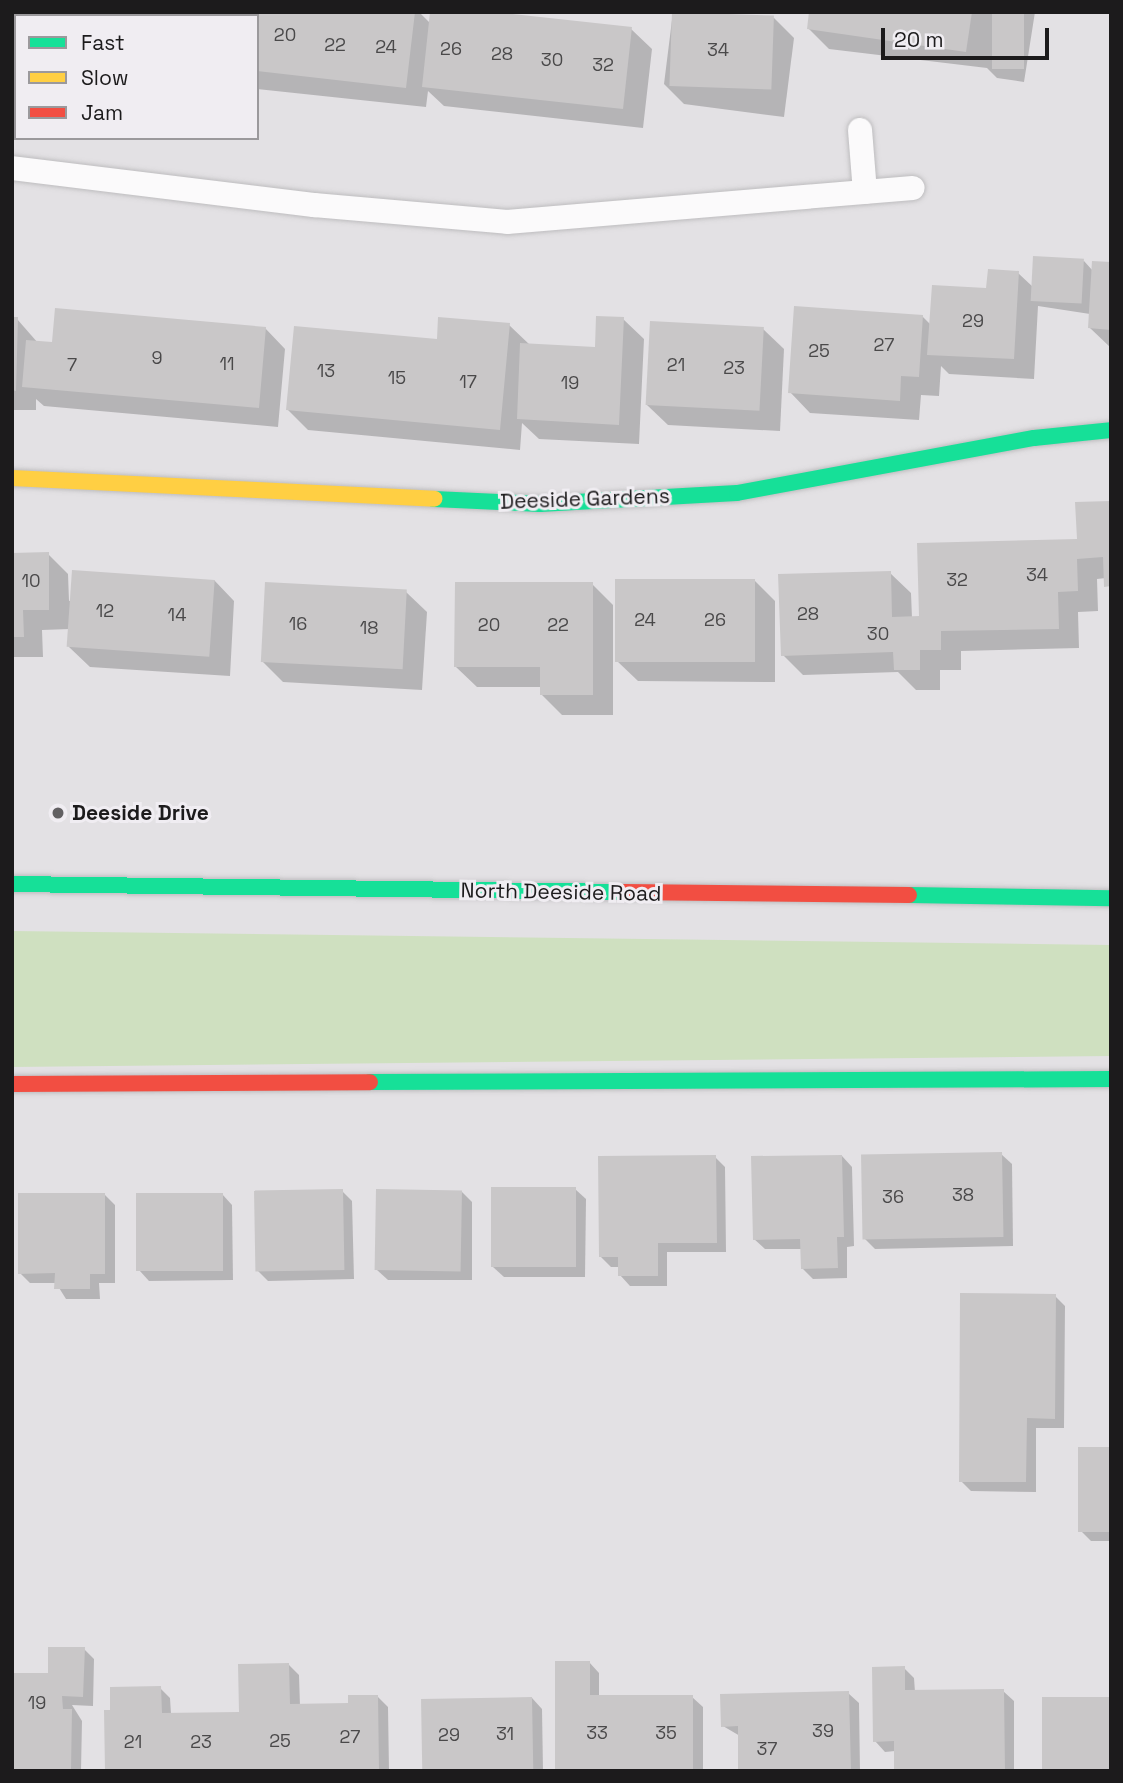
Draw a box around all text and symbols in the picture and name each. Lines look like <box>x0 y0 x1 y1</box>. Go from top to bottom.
legend <box>14 14 259 140</box>
scale bar <box>885 14 1053 58</box>
house number: 20 <box>274 24 296 46</box>
text: 20 m <box>894 26 944 53</box>
text: Fast <box>81 29 125 56</box>
house number: 22 <box>324 34 346 56</box>
house number: 24 <box>375 36 397 58</box>
house number: 26 <box>440 38 462 60</box>
house number: 34 <box>707 39 729 61</box>
house number: 28 <box>491 43 513 65</box>
house number: 30 <box>541 49 563 71</box>
house number: 32 <box>592 54 614 76</box>
text: Slow <box>81 64 129 91</box>
text: Jam <box>81 99 123 126</box>
house number: 29 <box>962 310 984 332</box>
house number: 27 <box>874 334 894 356</box>
house number: 25 <box>808 340 830 362</box>
house number: 9 <box>151 347 163 369</box>
house number: 11 <box>219 353 235 375</box>
house number: 7 <box>67 354 77 376</box>
house number: 21 <box>667 354 685 376</box>
house number: 23 <box>723 357 745 379</box>
house number: 13 <box>317 360 335 382</box>
house number: 15 <box>388 367 406 389</box>
house number: 17 <box>459 371 477 393</box>
house number: 19 <box>561 372 579 394</box>
street label: Deeside Gardens <box>500 483 670 515</box>
house number: 34 <box>1026 564 1048 586</box>
house number: 32 <box>946 569 968 591</box>
house number: 10 <box>21 570 41 592</box>
house number: 12 <box>96 600 114 622</box>
house number: 28 <box>797 603 819 625</box>
house number: 14 <box>168 604 186 626</box>
house number: 24 <box>634 609 656 631</box>
house number: 26 <box>704 609 726 631</box>
house number: 16 <box>289 613 307 635</box>
house number: 20 <box>478 614 500 636</box>
house number: 22 <box>547 614 569 636</box>
house number: 18 <box>360 617 378 639</box>
house number: 30 <box>867 623 889 645</box>
place label: Deeside Drive <box>72 800 209 826</box>
marker: Deeside Drive <box>50 805 66 821</box>
street label: North Deeside Road <box>460 878 662 906</box>
house number: 38 <box>952 1184 974 1206</box>
house number: 36 <box>882 1186 904 1208</box>
house number: 19 <box>28 1692 46 1714</box>
house number: 39 <box>812 1720 834 1742</box>
house number: 33 <box>586 1722 608 1744</box>
house number: 35 <box>655 1722 677 1744</box>
house number: 31 <box>496 1723 514 1745</box>
house number: 29 <box>438 1724 460 1746</box>
house number: 27 <box>340 1726 360 1748</box>
house number: 25 <box>269 1730 291 1752</box>
house number: 21 <box>124 1731 142 1753</box>
house number: 23 <box>190 1731 212 1753</box>
house number: 37 <box>756 1738 778 1760</box>

